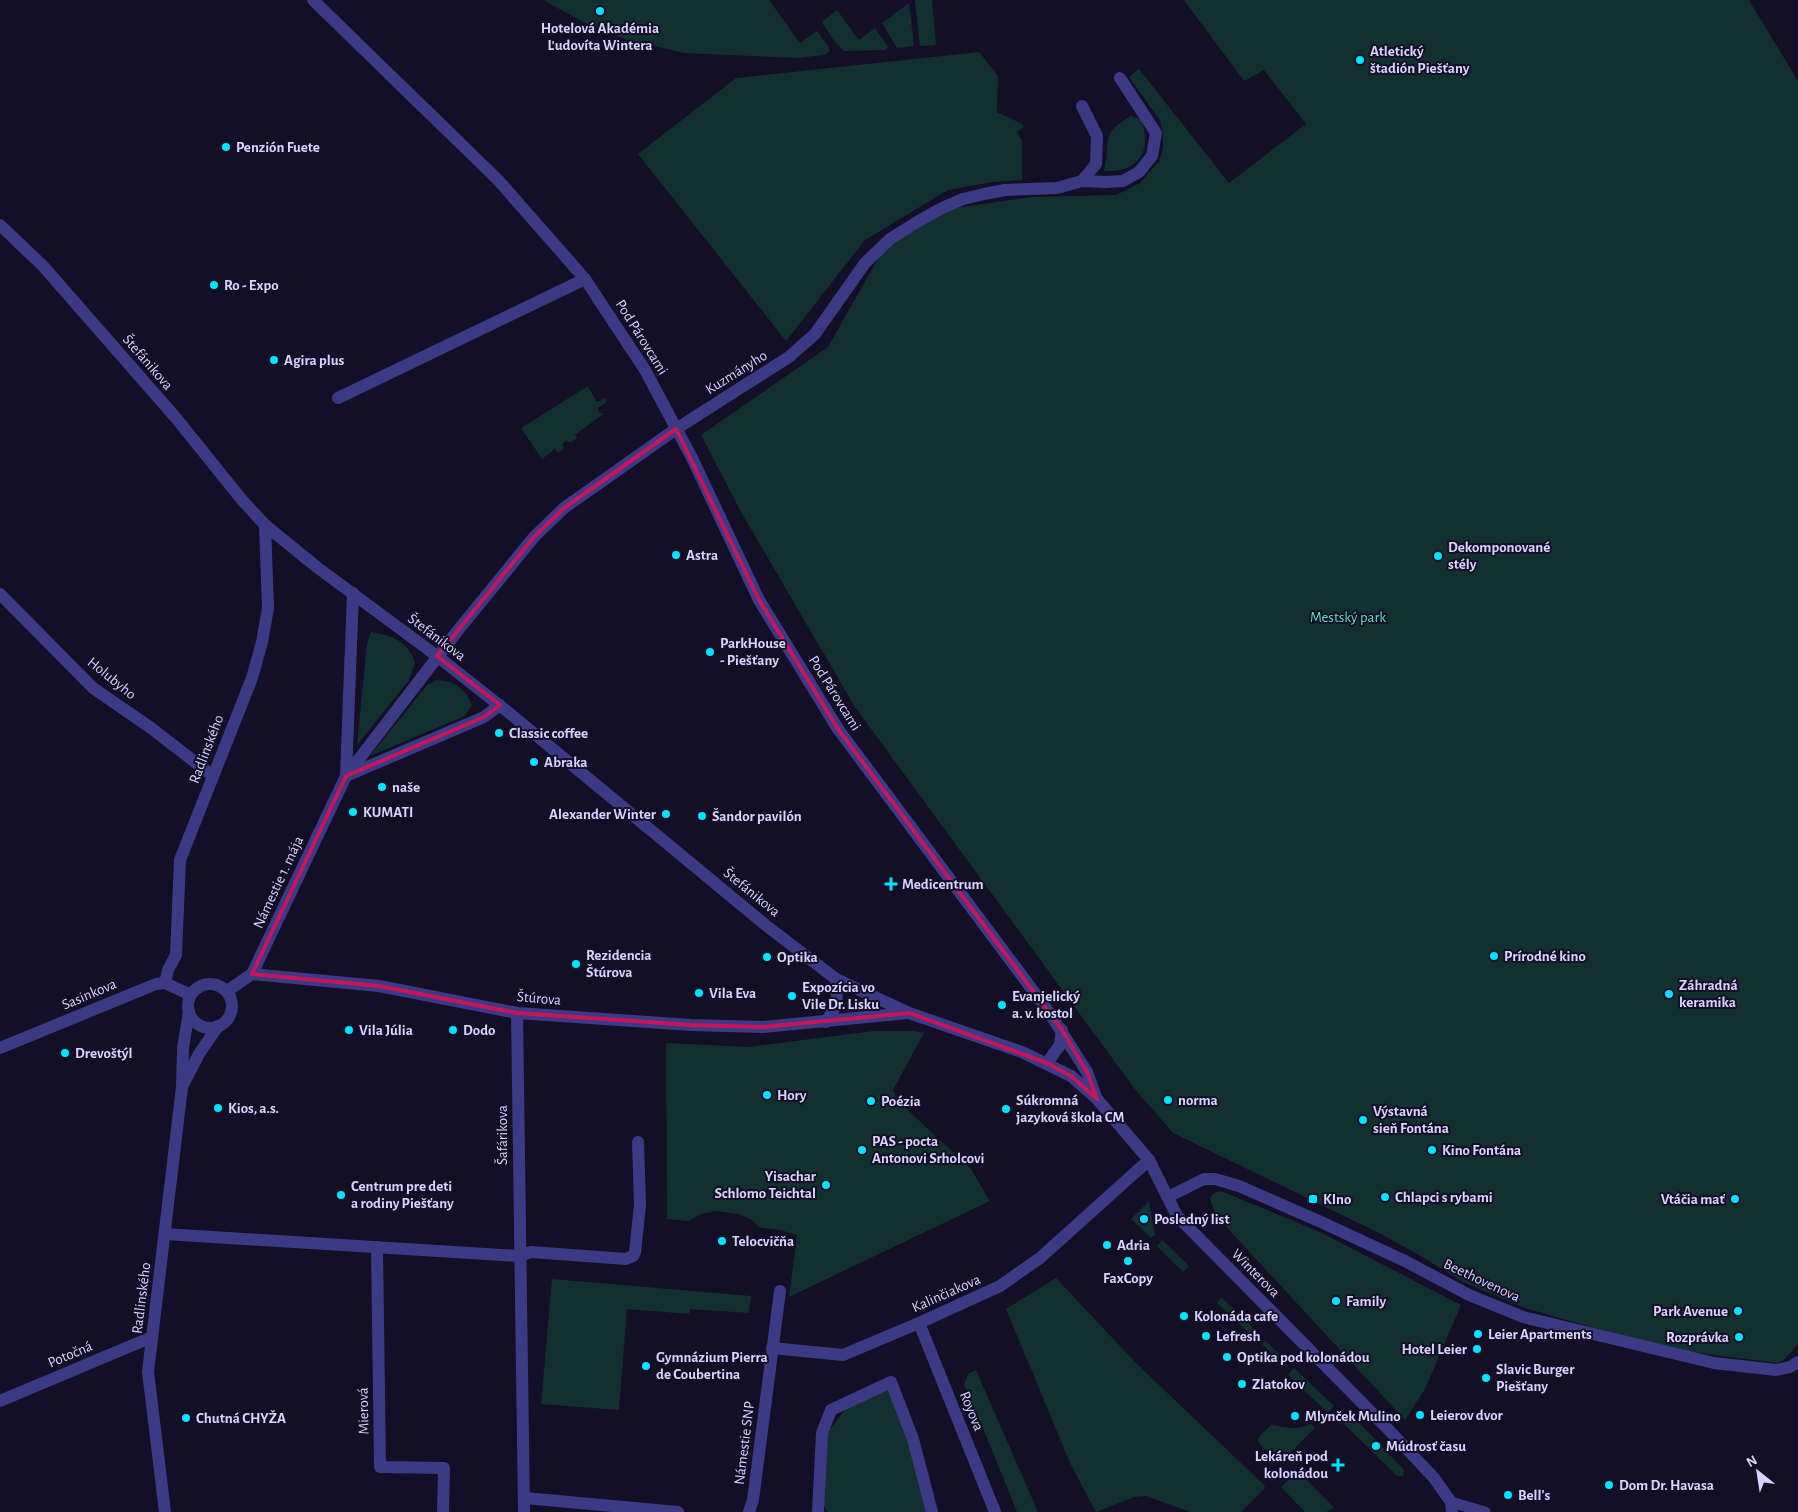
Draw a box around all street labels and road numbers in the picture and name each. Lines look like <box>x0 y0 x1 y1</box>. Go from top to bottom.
street label: Pod Párovcami <box>613 297 670 377</box>
street label: Štefánikova <box>120 331 176 393</box>
street label: Kuzmányho <box>703 348 770 397</box>
street label: Štefánikova <box>405 610 469 664</box>
street label: Pod Párovcami <box>806 653 863 733</box>
street label: Holubyho <box>85 654 139 702</box>
street label: Radlinského <box>187 713 226 785</box>
street label: Námestie 1. mája <box>251 834 306 931</box>
street label: Štefánikova <box>721 864 783 920</box>
street label: Sasinkova <box>60 976 119 1013</box>
street label: Štúrova <box>516 988 562 1008</box>
street label: Šafárikova <box>494 1105 510 1165</box>
street label: Winterova <box>1229 1246 1283 1300</box>
street label: Beethovenova <box>1441 1256 1522 1305</box>
street label: Radlinského <box>130 1261 153 1335</box>
street label: Kalinčiakova <box>910 1272 983 1315</box>
street label: Potočná <box>46 1338 95 1371</box>
street label: Mierová <box>356 1387 371 1435</box>
street label: Royova <box>957 1389 986 1433</box>
street label: Námestie SNP <box>732 1400 757 1486</box>

